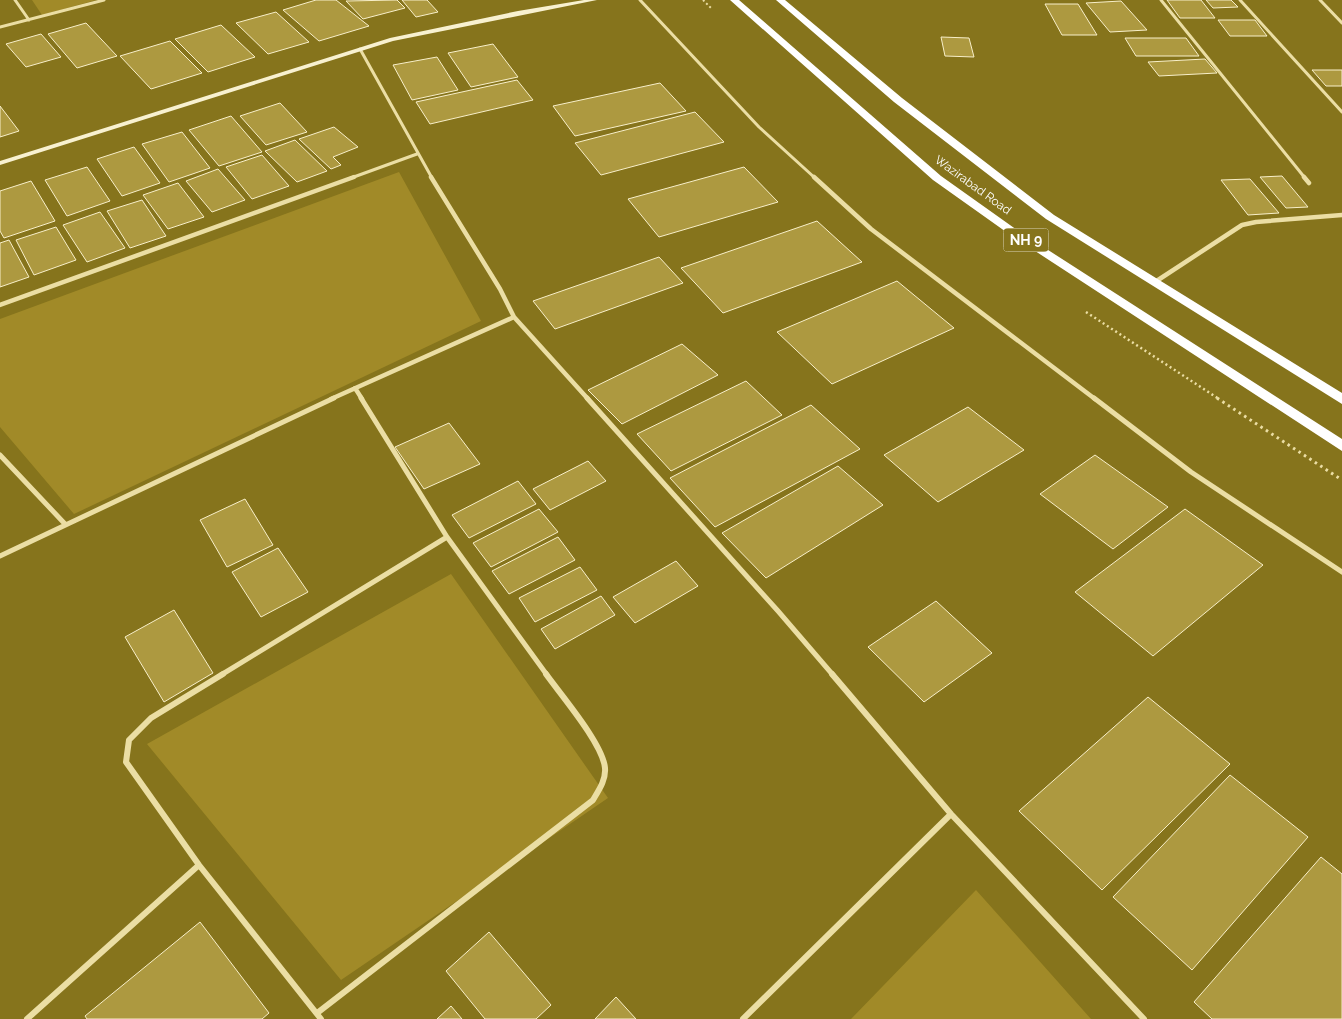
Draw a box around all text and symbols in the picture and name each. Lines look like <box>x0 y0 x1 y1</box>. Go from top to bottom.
street label: Wazirabad Road <box>932 153 1014 217</box>
road number: NH 9 <box>1004 228 1048 252</box>

